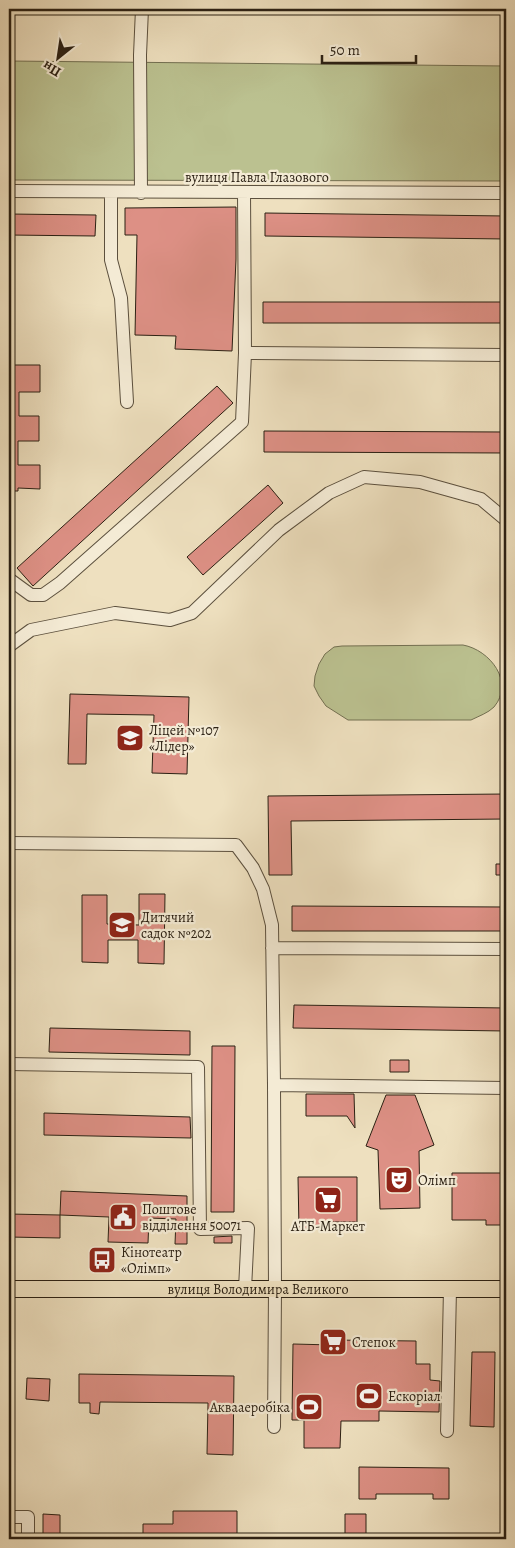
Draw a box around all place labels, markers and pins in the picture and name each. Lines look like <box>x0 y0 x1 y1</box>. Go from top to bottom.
place label: Ліцей №107 «Лідер» <box>149 721 219 756</box>
school or university icon: Ліцей №107 «Лідер» <box>115 723 145 753</box>
place label: Дитячий садок №202 <box>141 908 212 943</box>
school or university icon: Дитячий садок №202 <box>107 910 137 940</box>
theatre icon: Олімп <box>384 1165 414 1195</box>
place label: Олімп <box>418 1171 456 1190</box>
supermarket icon: АТБ-Маркет <box>313 1185 343 1215</box>
place label: Поштове відділення 50071 <box>142 1200 241 1235</box>
public building icon: Поштове відділення 50071 <box>108 1202 138 1232</box>
place label: АТБ-Маркет <box>290 1217 365 1236</box>
place label: Кінотеатр «Олімп» <box>121 1243 182 1278</box>
bus stop icon: Кінотеатр «Олімп» <box>87 1245 117 1275</box>
supermarket icon: Степок <box>318 1327 348 1357</box>
place label: Степок <box>352 1333 396 1352</box>
sports icon: Ескоріал <box>354 1381 384 1411</box>
place label: Ескоріал <box>388 1387 441 1406</box>
sports icon: Аквааеробіка <box>294 1392 324 1422</box>
place label: Аквааеробіка <box>209 1398 291 1417</box>

